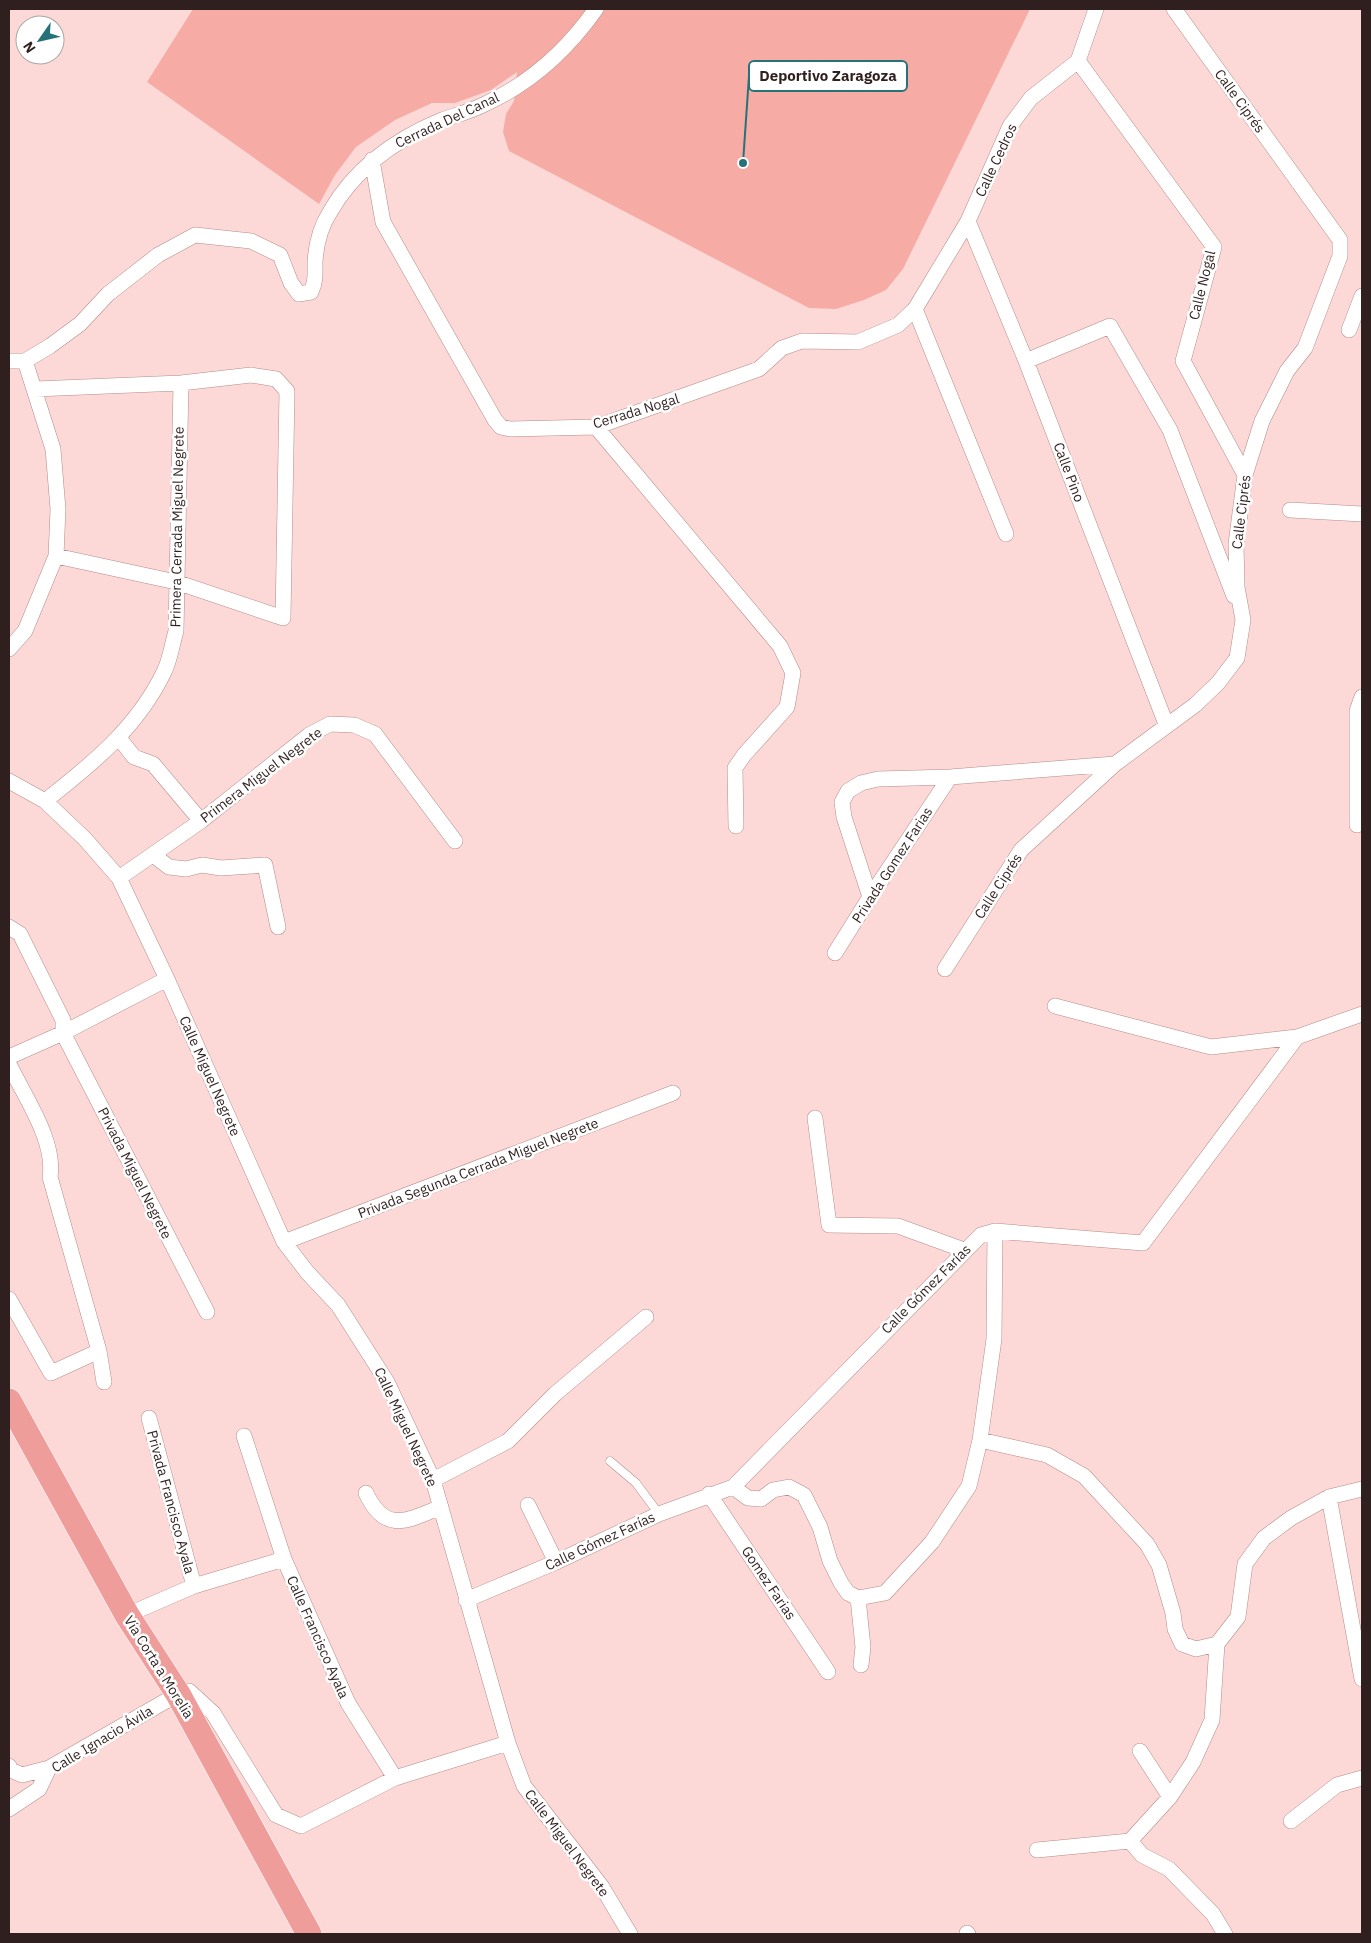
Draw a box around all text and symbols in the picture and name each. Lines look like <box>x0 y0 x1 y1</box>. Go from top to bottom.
north arrow <box>15 15 65 65</box>
text: N <box>19 38 40 57</box>
callout: Deportivo Zaragoza <box>749 61 907 91</box>
text: Deportivo Zaragoza <box>759 66 897 85</box>
street label: Calle Ciprés <box>1211 66 1269 137</box>
street label: Cerrada Del Canal <box>392 88 502 152</box>
street label: Calle Cedros <box>971 120 1021 200</box>
street label: Calle Nogal <box>1185 248 1219 322</box>
street label: Cerrada Nogal <box>591 389 682 433</box>
street label: Primera Cerrada Miguel Negrete <box>166 426 188 628</box>
street label: Calle Pino <box>1049 440 1089 505</box>
street label: Calle Ciprés <box>1228 474 1255 550</box>
street label: Primera Miguel Negrete <box>196 723 326 827</box>
street label: Privada Gomez Farias <box>848 803 936 927</box>
street label: Calle Ciprés <box>970 850 1026 922</box>
street label: Calle Miguel Negrete <box>175 1013 245 1139</box>
street label: Privada Miguel Negrete <box>94 1104 176 1242</box>
street label: Privada Segunda Cerrada Miguel Negrete <box>355 1114 601 1222</box>
street label: Calle Gómez Farías <box>877 1240 975 1338</box>
street label: Calle Miguel Negrete <box>370 1364 442 1490</box>
street label: Privada Francisco Ayala <box>143 1428 199 1576</box>
street label: Calle Gómez Farías <box>542 1507 658 1574</box>
street label: Gomez Farias <box>738 1543 800 1623</box>
street label: Calle Francisco Ayala <box>283 1573 353 1702</box>
street label: Via Corta a Morelia <box>120 1612 198 1722</box>
street label: Calle Ignacio Ávila <box>47 1701 156 1776</box>
street label: Calle Miguel Negrete <box>521 1786 613 1901</box>

